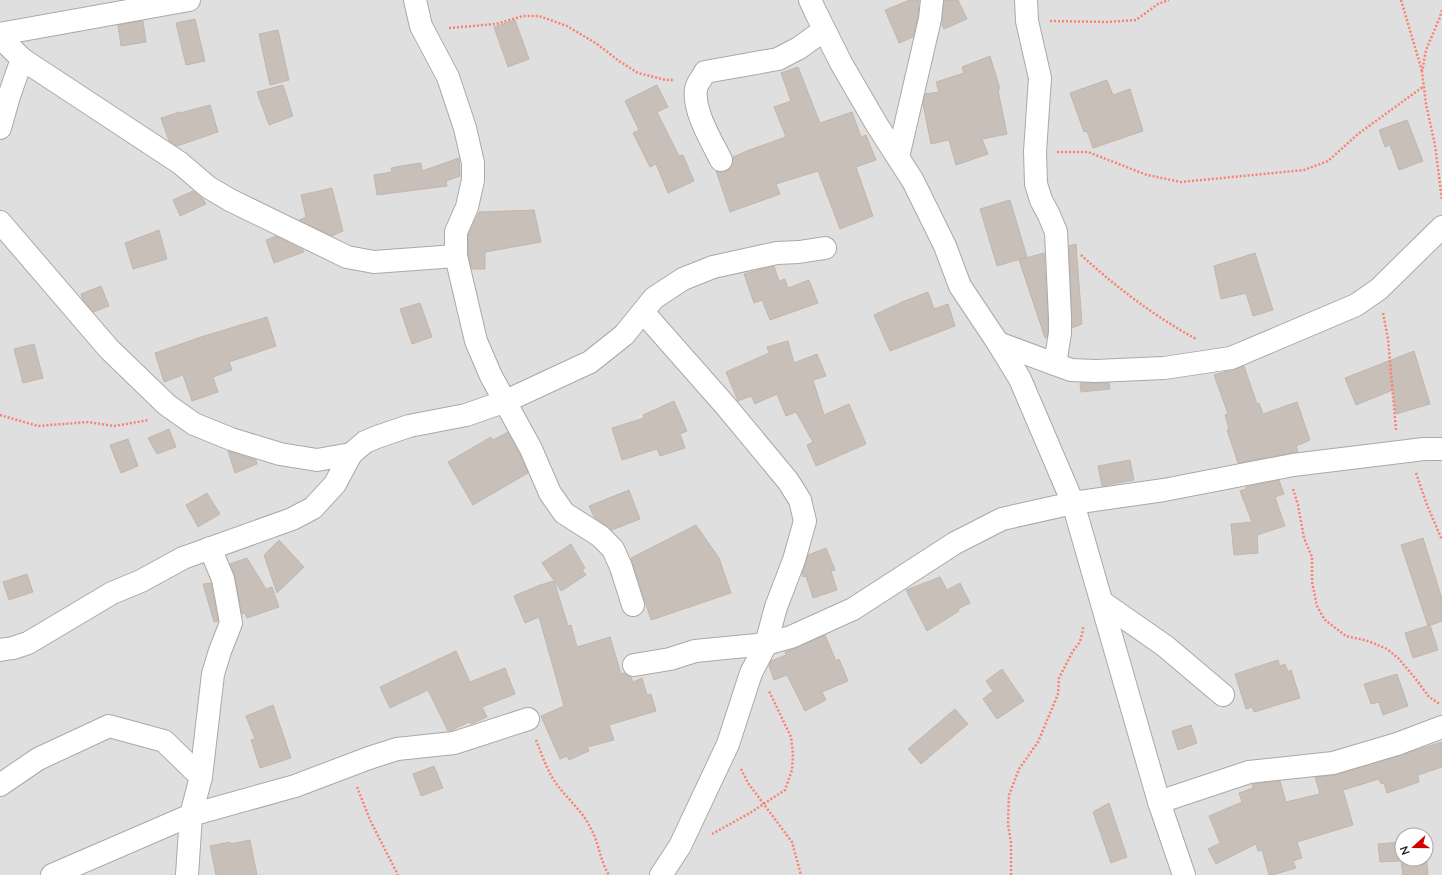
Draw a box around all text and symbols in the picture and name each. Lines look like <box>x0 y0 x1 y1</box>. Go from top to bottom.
north arrow <box>1394 827 1434 867</box>
text: N <box>1397 844 1412 857</box>

